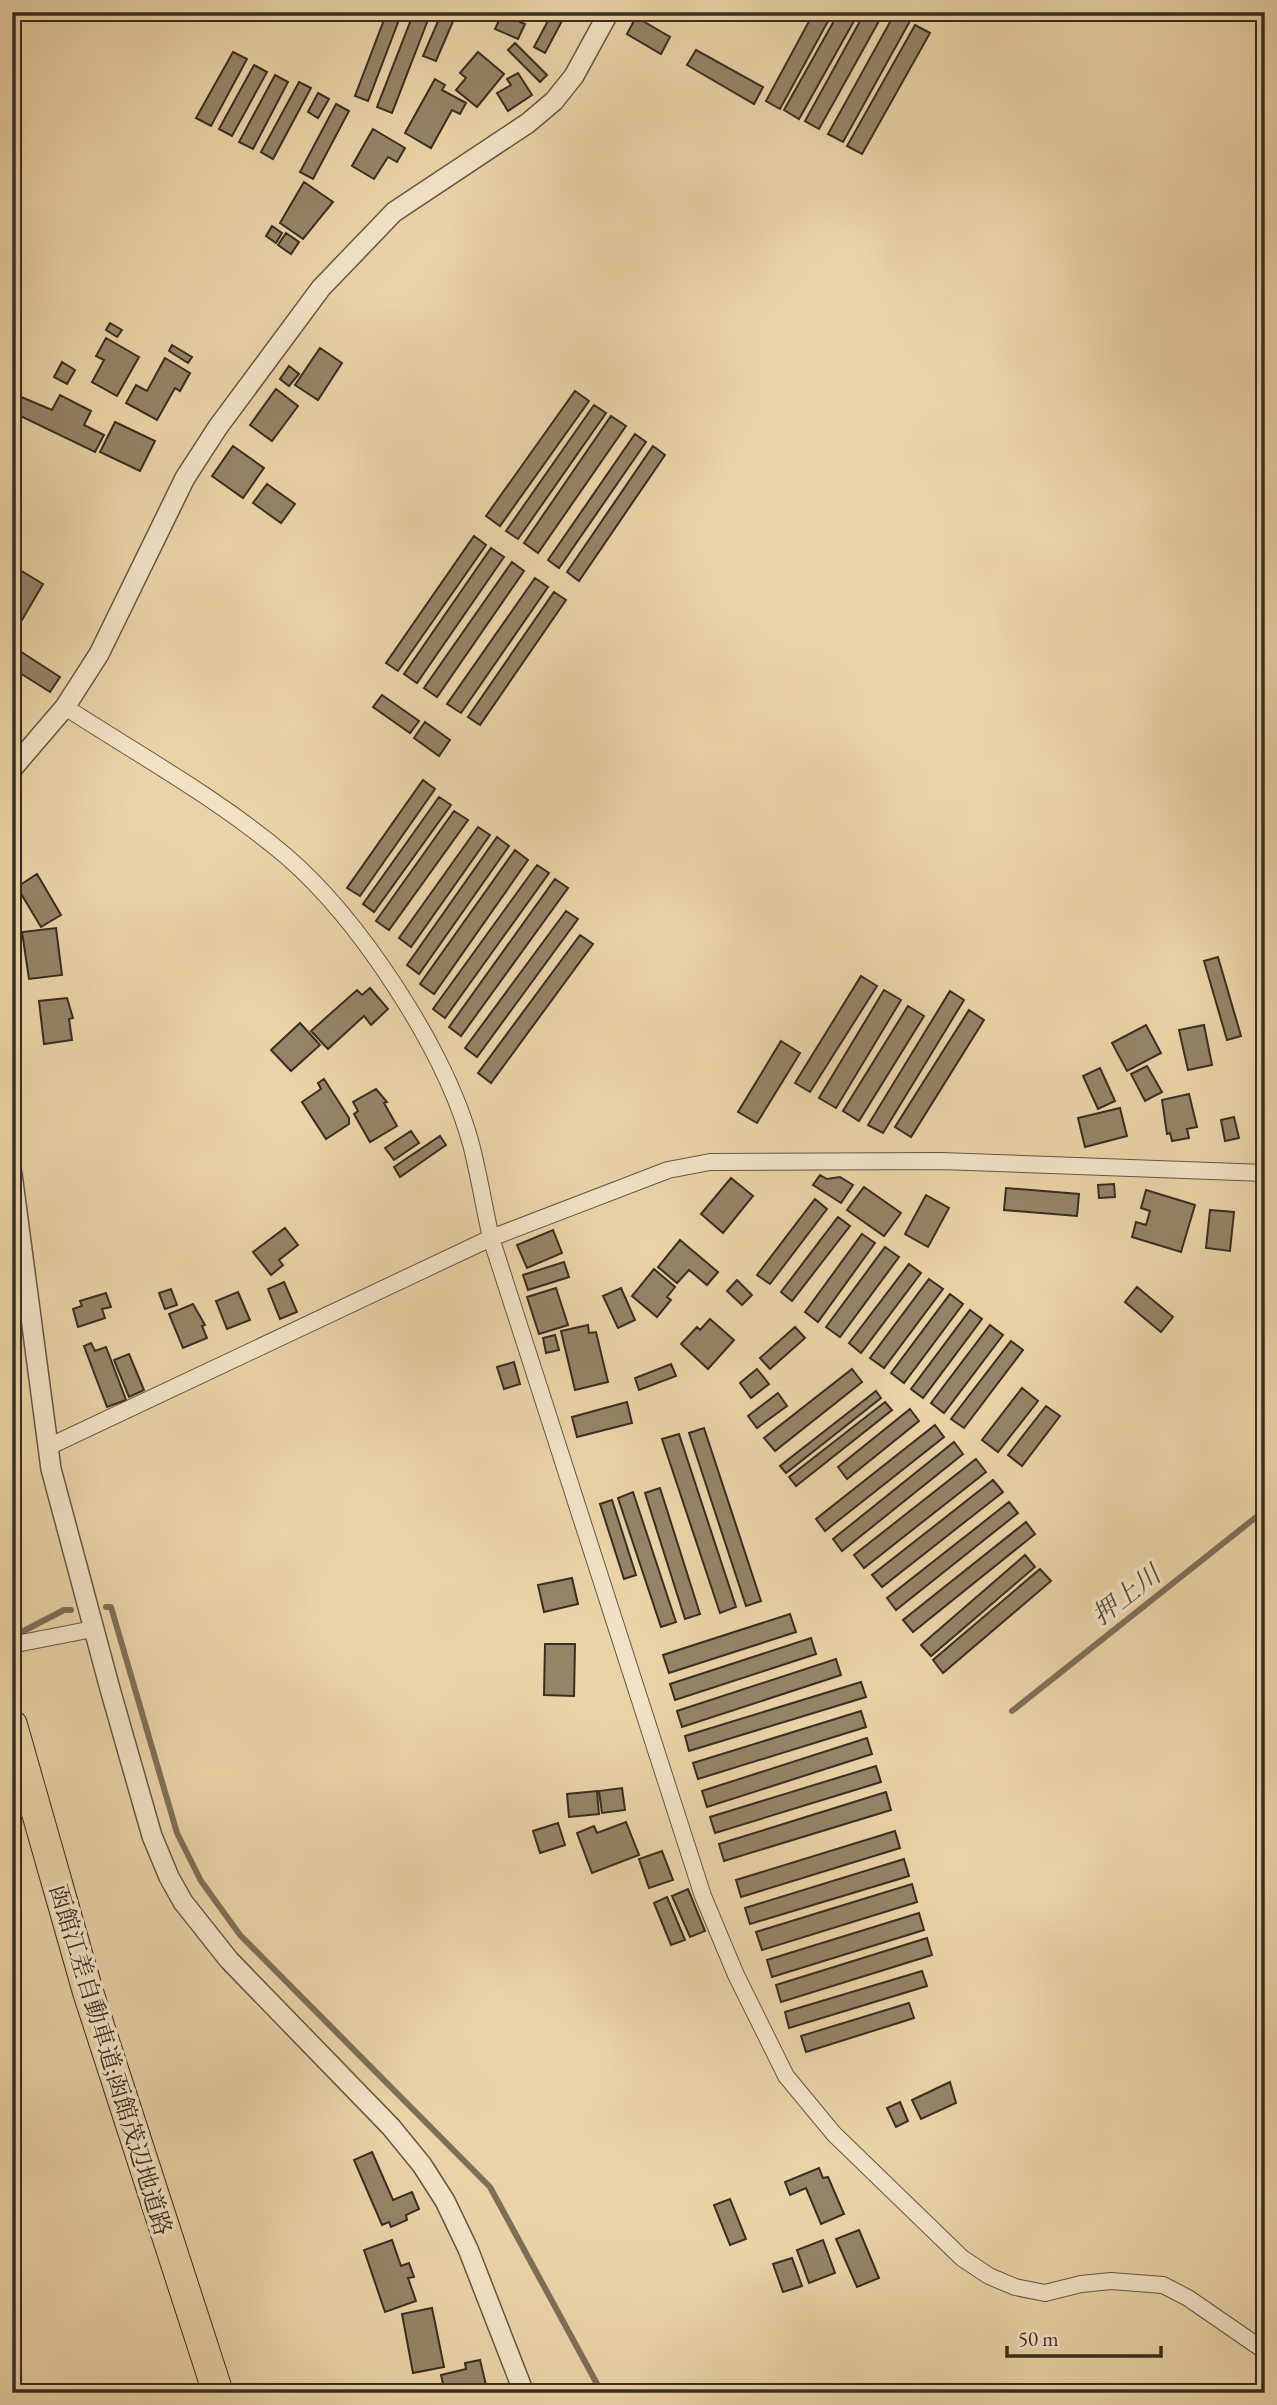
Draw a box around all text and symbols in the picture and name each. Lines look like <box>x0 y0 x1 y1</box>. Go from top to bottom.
water label: 押上川 <box>1085 1556 1170 1632</box>
street label: 函館江差自動車道;函館茂辺地道路 <box>43 1881 179 2239</box>
scale bar <box>1007 2314 1162 2358</box>
text: 50 m <box>1018 2325 1059 2352</box>

